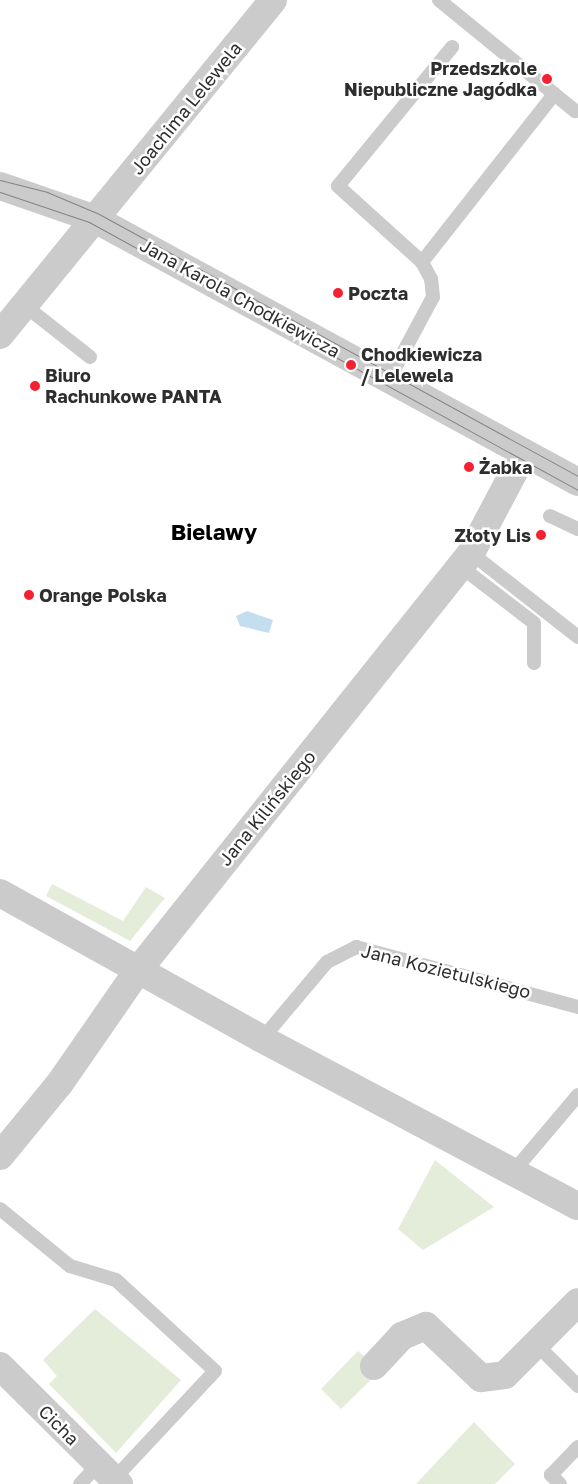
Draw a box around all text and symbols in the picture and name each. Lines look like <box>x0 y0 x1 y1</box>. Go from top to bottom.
street label: Joachima Lelewela <box>126 37 246 179</box>
place label: Przedszkole Niepubliczne Jagódka <box>344 58 537 100</box>
marker: Przedszkole Niepubliczne Jagódka <box>541 73 553 85</box>
street label: Jana Karola Chodkiewicza <box>136 234 344 362</box>
place label: Poczta <box>348 282 408 304</box>
marker: Poczta <box>332 287 344 299</box>
place label: Chodkiewicza / Lelewela <box>361 344 482 386</box>
marker: Chodkiewicza / Lelewela <box>345 359 357 371</box>
place label: Biuro Rachunkowe PANTA <box>45 365 222 408</box>
marker: Biuro Rachunkowe PANTA <box>29 380 41 392</box>
place label: Żabka <box>479 456 533 478</box>
marker: Żabka <box>463 461 475 473</box>
district label: Bielawy <box>171 519 257 545</box>
place label: Złoty Lis <box>455 524 531 546</box>
marker: Złoty Lis <box>535 529 547 541</box>
place label: Orange Polska <box>39 584 167 606</box>
marker: Orange Polska <box>23 589 35 601</box>
street label: Jana Kilińskiego <box>214 746 320 870</box>
street label: Jana Kozietulskiego <box>359 939 533 1003</box>
street label: Cicha <box>34 1400 84 1450</box>

